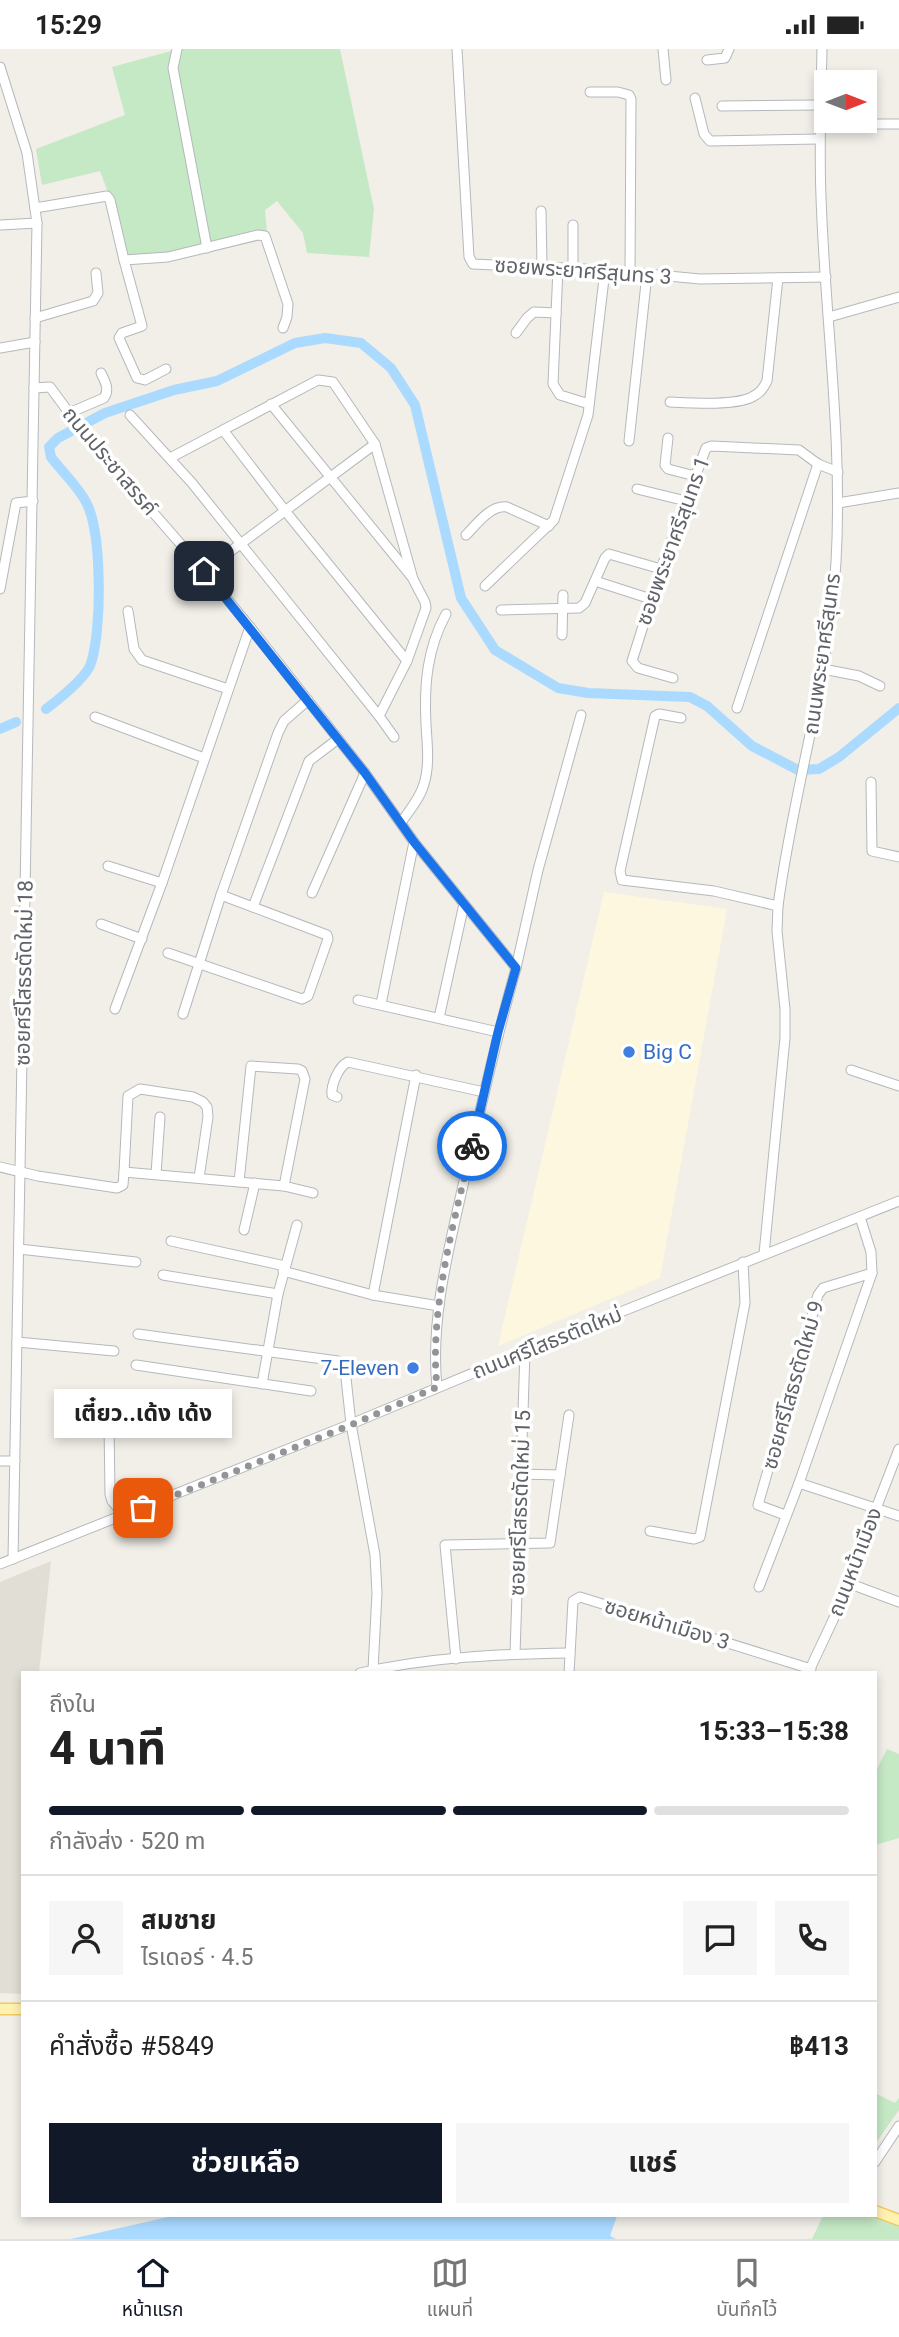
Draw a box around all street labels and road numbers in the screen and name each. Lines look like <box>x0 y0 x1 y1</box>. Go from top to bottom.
street label: ซอยพระยาศรีสุนทร 3 <box>494 253 672 290</box>
street label: ถนนประชาสรรค์ <box>58 402 162 520</box>
street label: ซอยพระยาศรีสุนทร 1 <box>631 453 716 629</box>
street label: ถนนพระยาศรีสุนทร <box>799 572 846 736</box>
street label: ซอยศรีโสธรตัดใหม่ 18 <box>10 880 38 1066</box>
street label: ซอยศรีโสธรตัดใหม่ 9 <box>757 1298 829 1472</box>
street label: ถนนศรีโสธรตัดใหม่ <box>469 1302 625 1384</box>
street label: ซอยศรีโสธรตัดใหม่ 15 <box>505 1410 535 1596</box>
street label: ถนนหน้าเมือง <box>823 1504 887 1620</box>
street label: ซอยหน้าเมือง 3 <box>602 1594 732 1654</box>

